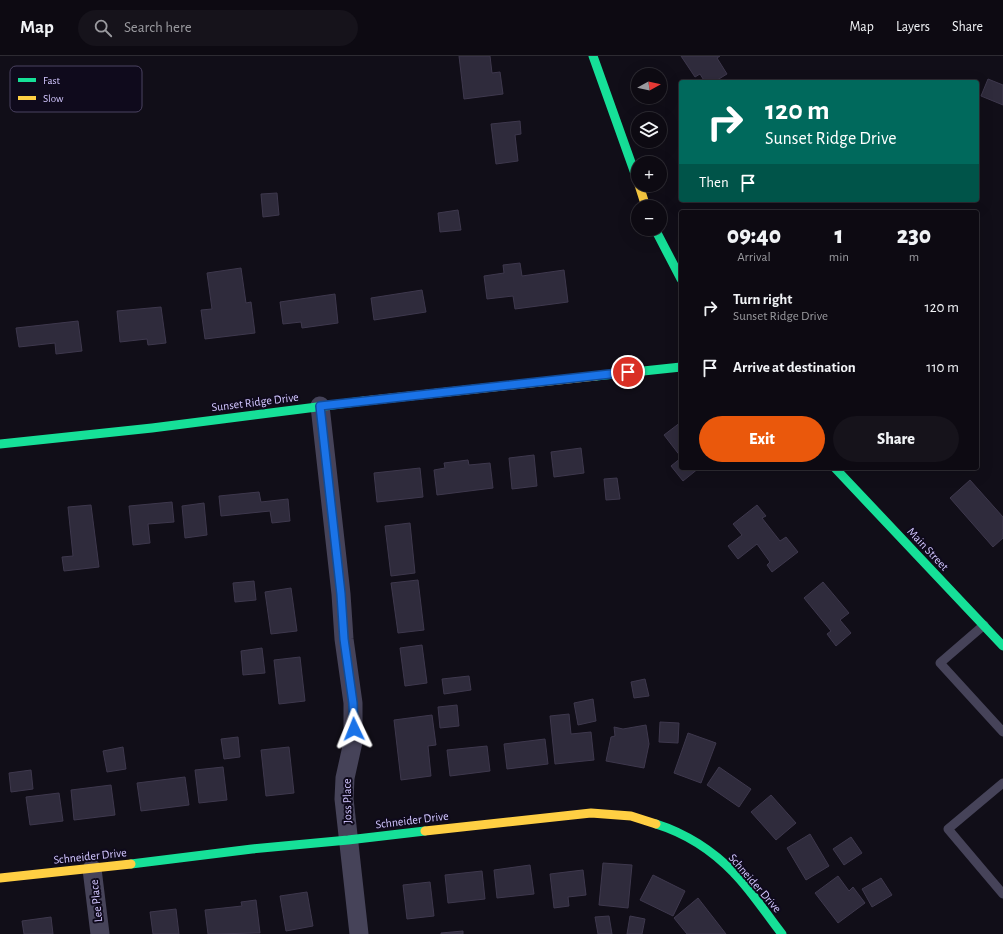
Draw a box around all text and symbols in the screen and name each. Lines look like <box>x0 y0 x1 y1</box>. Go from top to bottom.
search box <box>78 10 358 46</box>
icon: search <box>92 17 114 39</box>
text: Map <box>20 18 54 37</box>
text: Search here <box>124 20 192 35</box>
text: Map <box>849 20 874 34</box>
text: Layers <box>896 20 930 34</box>
text: Share <box>952 20 983 34</box>
legend <box>10 66 142 112</box>
north arrow <box>631 68 667 104</box>
map controls <box>631 68 667 236</box>
text: Fast <box>43 75 61 86</box>
text: Slow <box>43 93 64 104</box>
icon: right <box>699 96 751 148</box>
text: 120 m <box>765 97 830 125</box>
button: layers <box>631 112 667 148</box>
text: Sunset Ridge Drive <box>765 130 897 148</box>
button: + <box>631 156 667 192</box>
icon: arrive <box>737 172 759 194</box>
text: Then <box>699 175 729 190</box>
button: − <box>631 200 667 236</box>
text: 09:40 <box>727 224 781 248</box>
text: 1 <box>835 224 843 248</box>
text: 230 <box>897 224 931 248</box>
text: Arrival <box>737 251 771 264</box>
text: min <box>829 251 849 264</box>
text: m <box>909 251 919 264</box>
text: Turn right <box>733 292 792 307</box>
icon: right <box>699 297 721 319</box>
text: 120 m <box>925 300 959 315</box>
text: Sunset Ridge Drive <box>733 310 828 323</box>
pin <box>611 355 645 389</box>
icon: arrive <box>699 357 721 379</box>
text: Arrive at destination <box>733 360 856 375</box>
text: 110 m <box>926 360 959 375</box>
icon: arrive <box>617 361 639 383</box>
street label: Sunset Ridge Drive <box>211 391 299 413</box>
button: Exit <box>699 416 825 462</box>
button: Share <box>833 416 959 462</box>
street label: Main Street <box>905 525 951 573</box>
position arrow <box>333 708 375 750</box>
street label: Joss Place <box>341 778 353 824</box>
street label: Schneider Drive <box>375 810 449 830</box>
street label: Schneider Drive <box>53 846 127 866</box>
street label: Schneider Drive <box>726 851 784 915</box>
street label: Lee Place <box>88 879 104 923</box>

